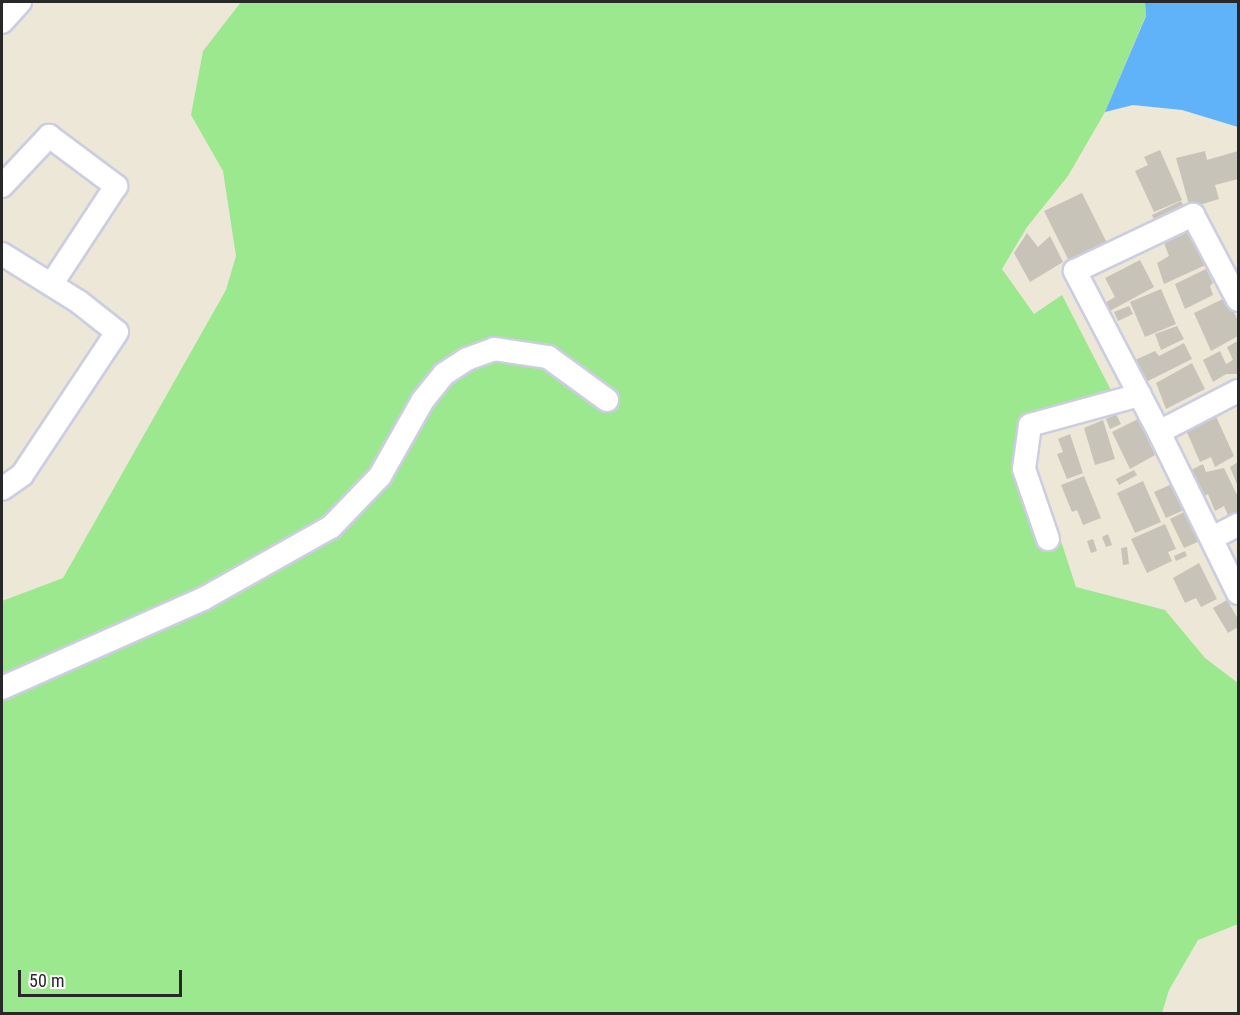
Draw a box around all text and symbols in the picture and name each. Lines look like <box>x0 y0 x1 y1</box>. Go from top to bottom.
scale bar <box>21 958 184 996</box>
text: 50 m <box>29 970 64 991</box>

